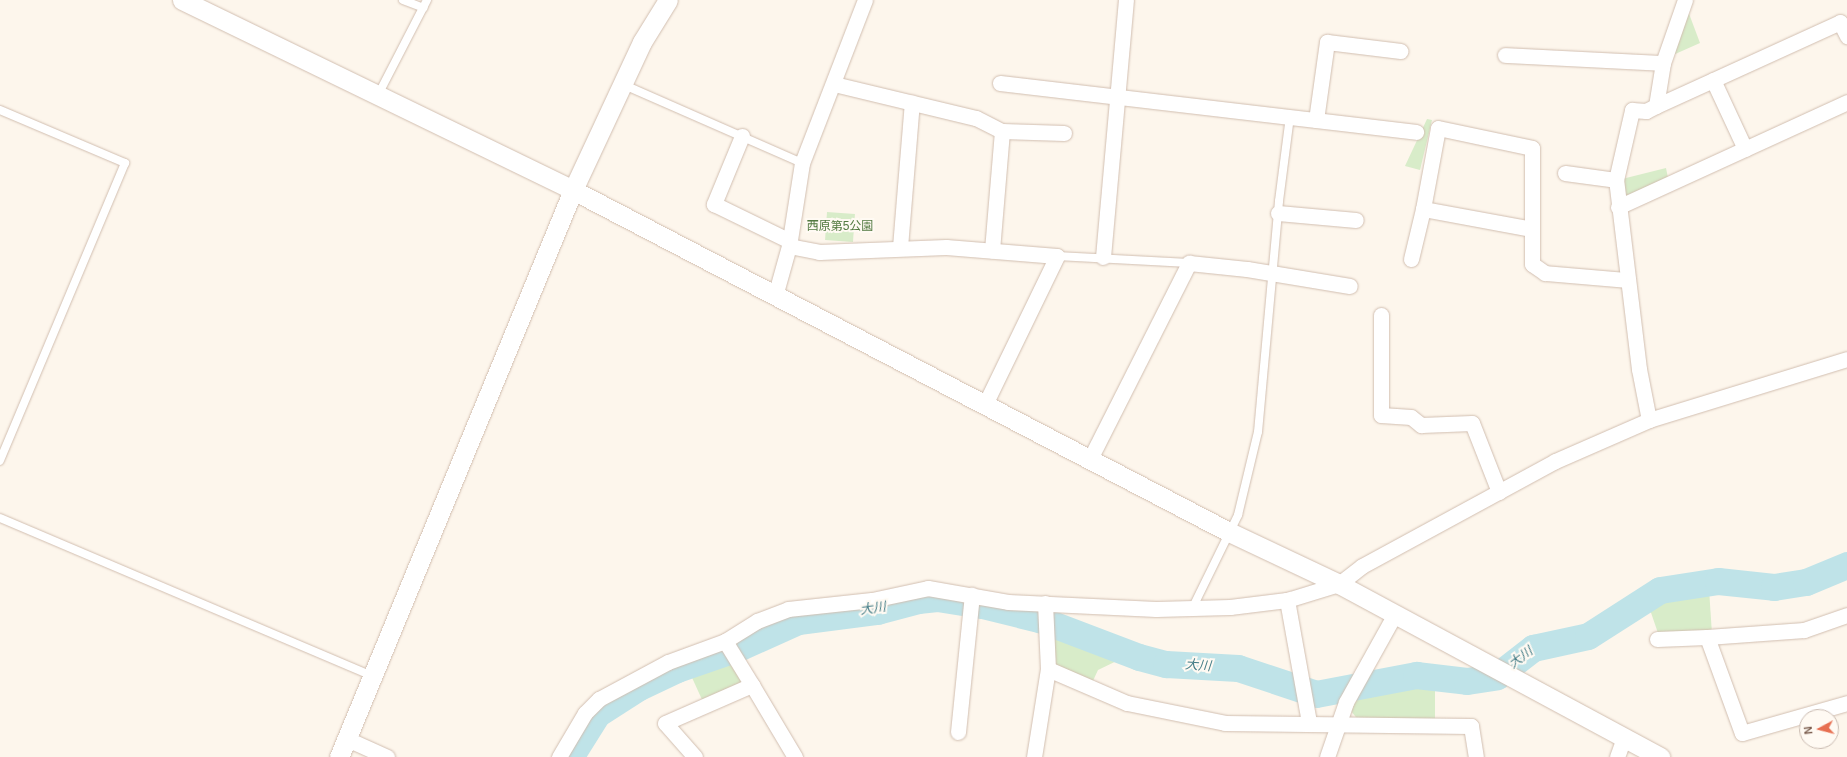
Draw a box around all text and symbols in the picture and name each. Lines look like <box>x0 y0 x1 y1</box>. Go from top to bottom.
park label: 西原第5公園 <box>807 220 873 234</box>
water label: 大川 <box>859 599 887 619</box>
water label: 大川 <box>1506 644 1536 672</box>
water label: 大川 <box>1184 657 1212 675</box>
north arrow <box>1799 709 1839 749</box>
text: N <box>1802 726 1815 735</box>

